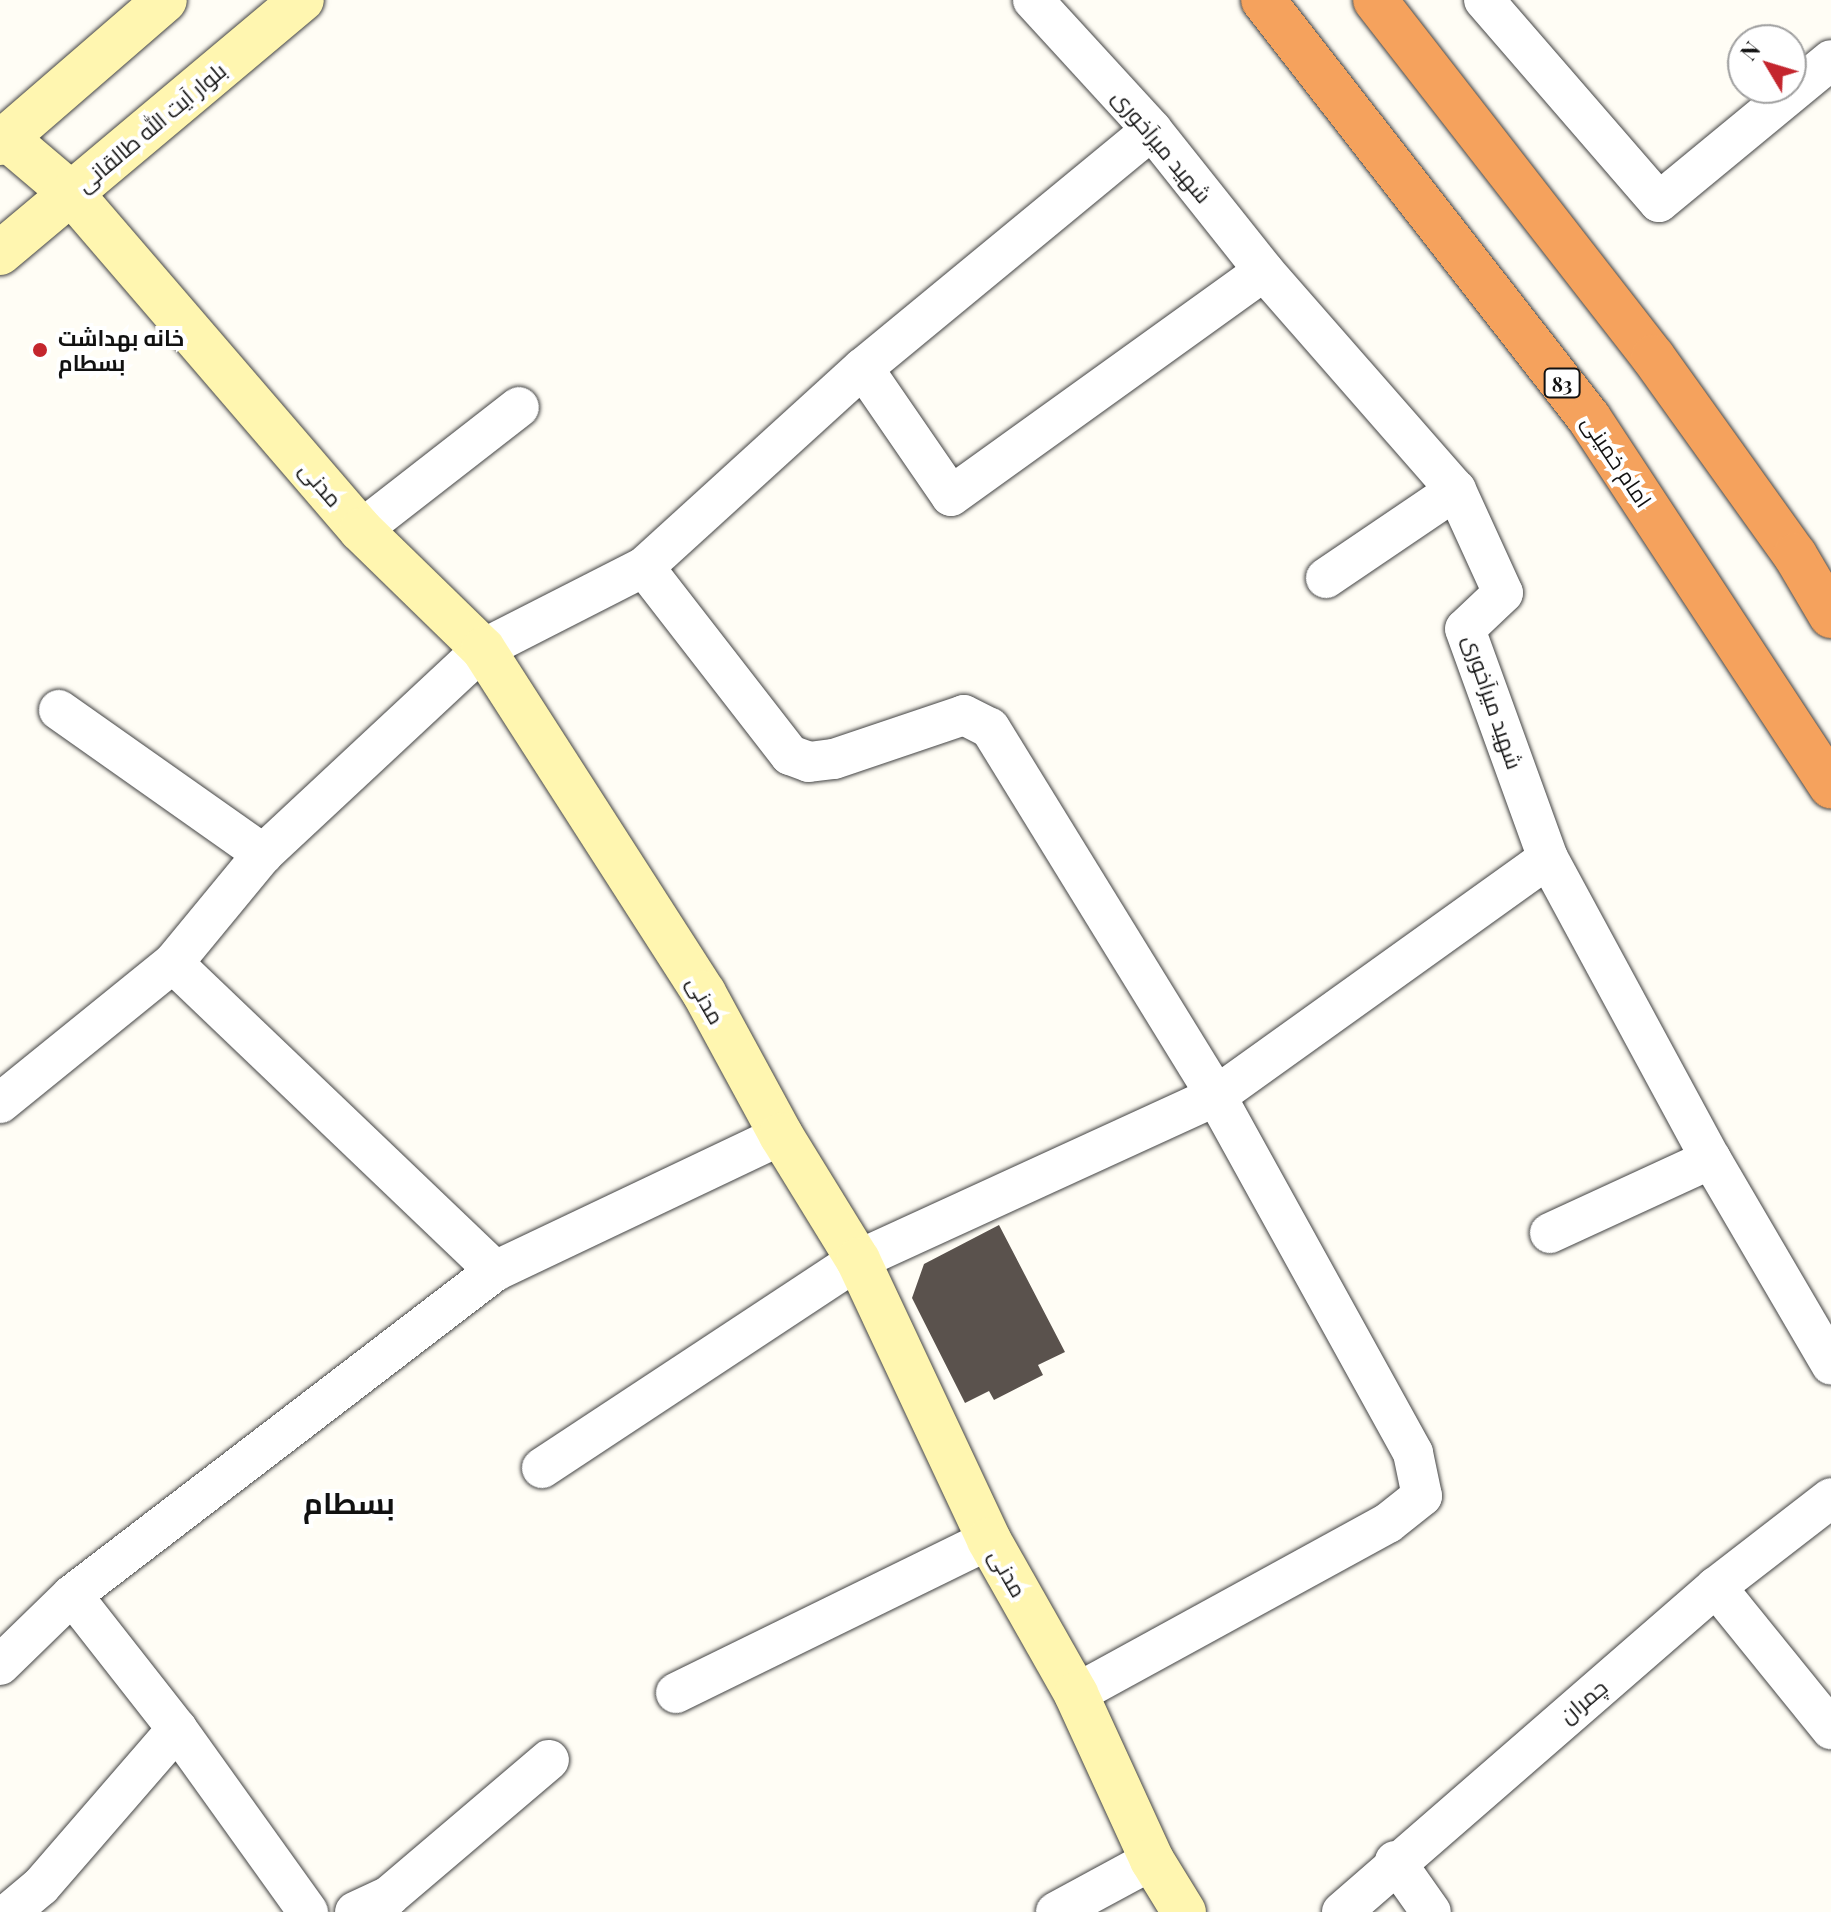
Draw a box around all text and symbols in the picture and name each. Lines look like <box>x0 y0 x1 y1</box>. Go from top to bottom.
north arrow <box>1727 24 1807 104</box>
text: N <box>1733 35 1766 66</box>
street label: بلوار آیت الله طالقانی <box>71 57 231 197</box>
street label: شهید میرآخوری <box>1107 84 1217 208</box>
place label: خانه بهداشت بسطام <box>58 324 184 376</box>
marker: خانه بهداشت بسطام <box>29 339 51 361</box>
road number: 83 <box>1542 367 1582 399</box>
street label: امام خمینی <box>1577 410 1657 512</box>
street label: مدنی <box>294 456 348 512</box>
street label: شهید میرآخوری <box>1458 632 1528 772</box>
street label: مدنی <box>682 971 730 1029</box>
district label: بسطام <box>303 1484 395 1520</box>
street label: مدنی <box>984 1544 1032 1602</box>
street label: چمران <box>1554 1673 1612 1729</box>

